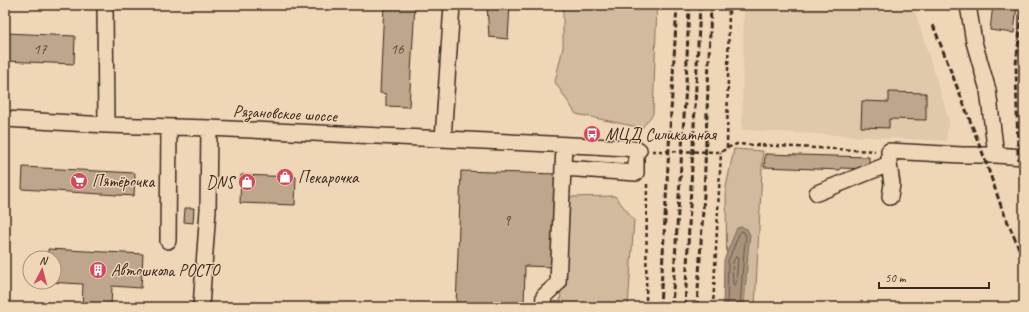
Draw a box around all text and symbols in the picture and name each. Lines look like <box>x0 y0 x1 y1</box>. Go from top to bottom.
house number: 17 <box>33 40 48 59</box>
house number: 16 <box>390 40 405 59</box>
street label: Рязановское шоссе <box>233 100 339 128</box>
bus stop icon: МЦД Силикатная <box>582 124 602 144</box>
place label: МЦД Силикатная <box>605 124 717 145</box>
shop icon: Пекарочка <box>275 167 295 187</box>
place label: Пекарочка <box>298 167 360 188</box>
supermarket icon: Пятёрочка <box>69 171 89 191</box>
place label: Пятёрочка <box>92 171 155 192</box>
place label: DNS <box>206 172 237 193</box>
shop icon: DNS <box>237 172 257 192</box>
house number: 9 <box>504 211 512 230</box>
north arrow <box>22 250 62 290</box>
text: N <box>39 253 49 268</box>
building icon: Автошкола РОСТО <box>88 260 108 280</box>
place label: Автошкола РОСТО <box>111 260 221 281</box>
scale bar <box>879 264 989 290</box>
text: 50 m <box>885 270 907 286</box>

